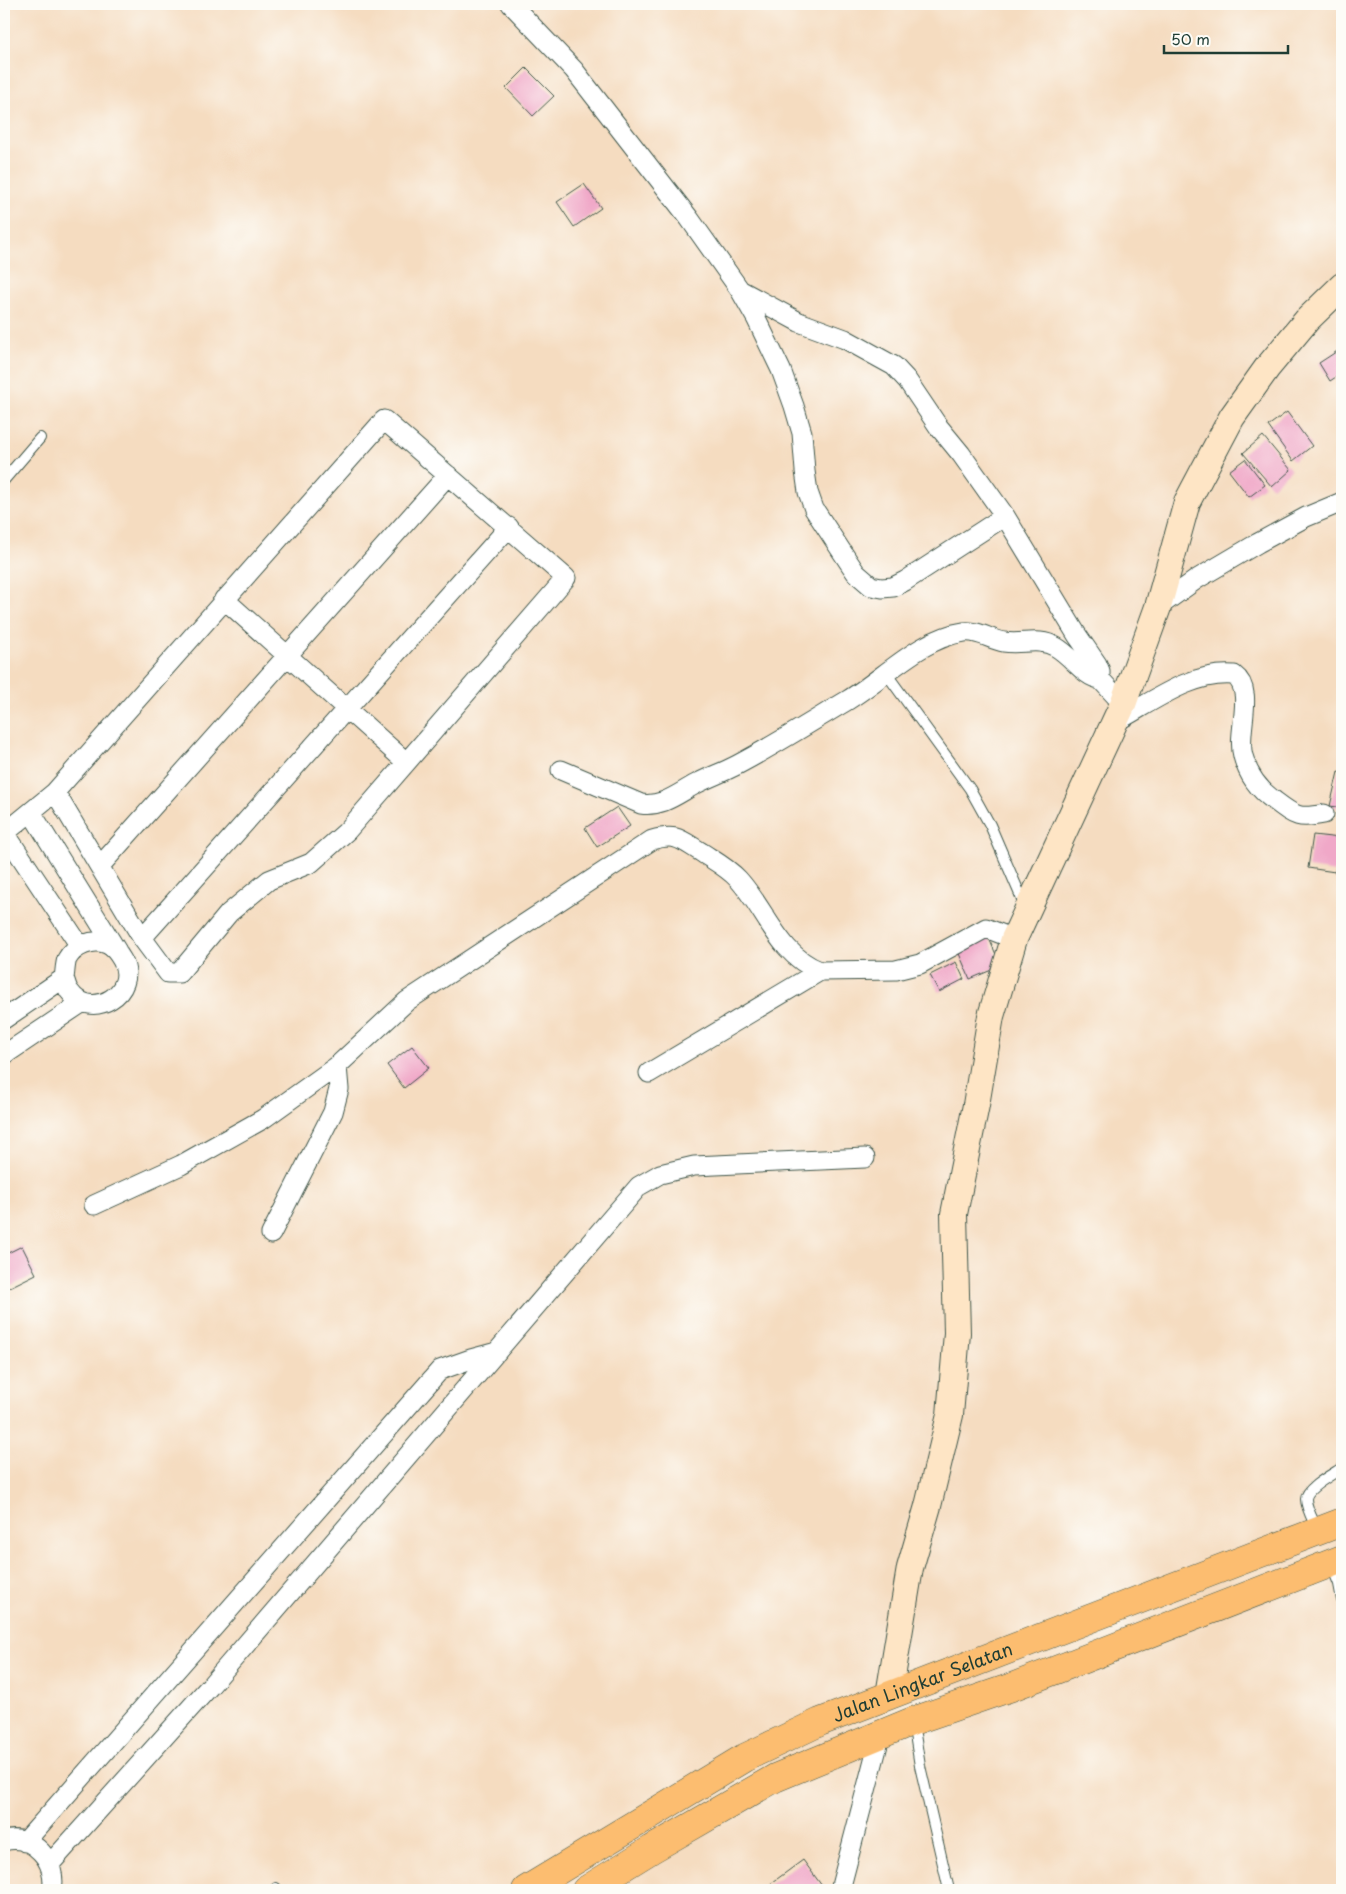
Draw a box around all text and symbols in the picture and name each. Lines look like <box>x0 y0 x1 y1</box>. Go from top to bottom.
scale bar <box>1164 22 1287 54</box>
text: 50 m <box>1171 27 1210 50</box>
street label: Jalan Lingkar Selatan <box>828 1634 1016 1728</box>

